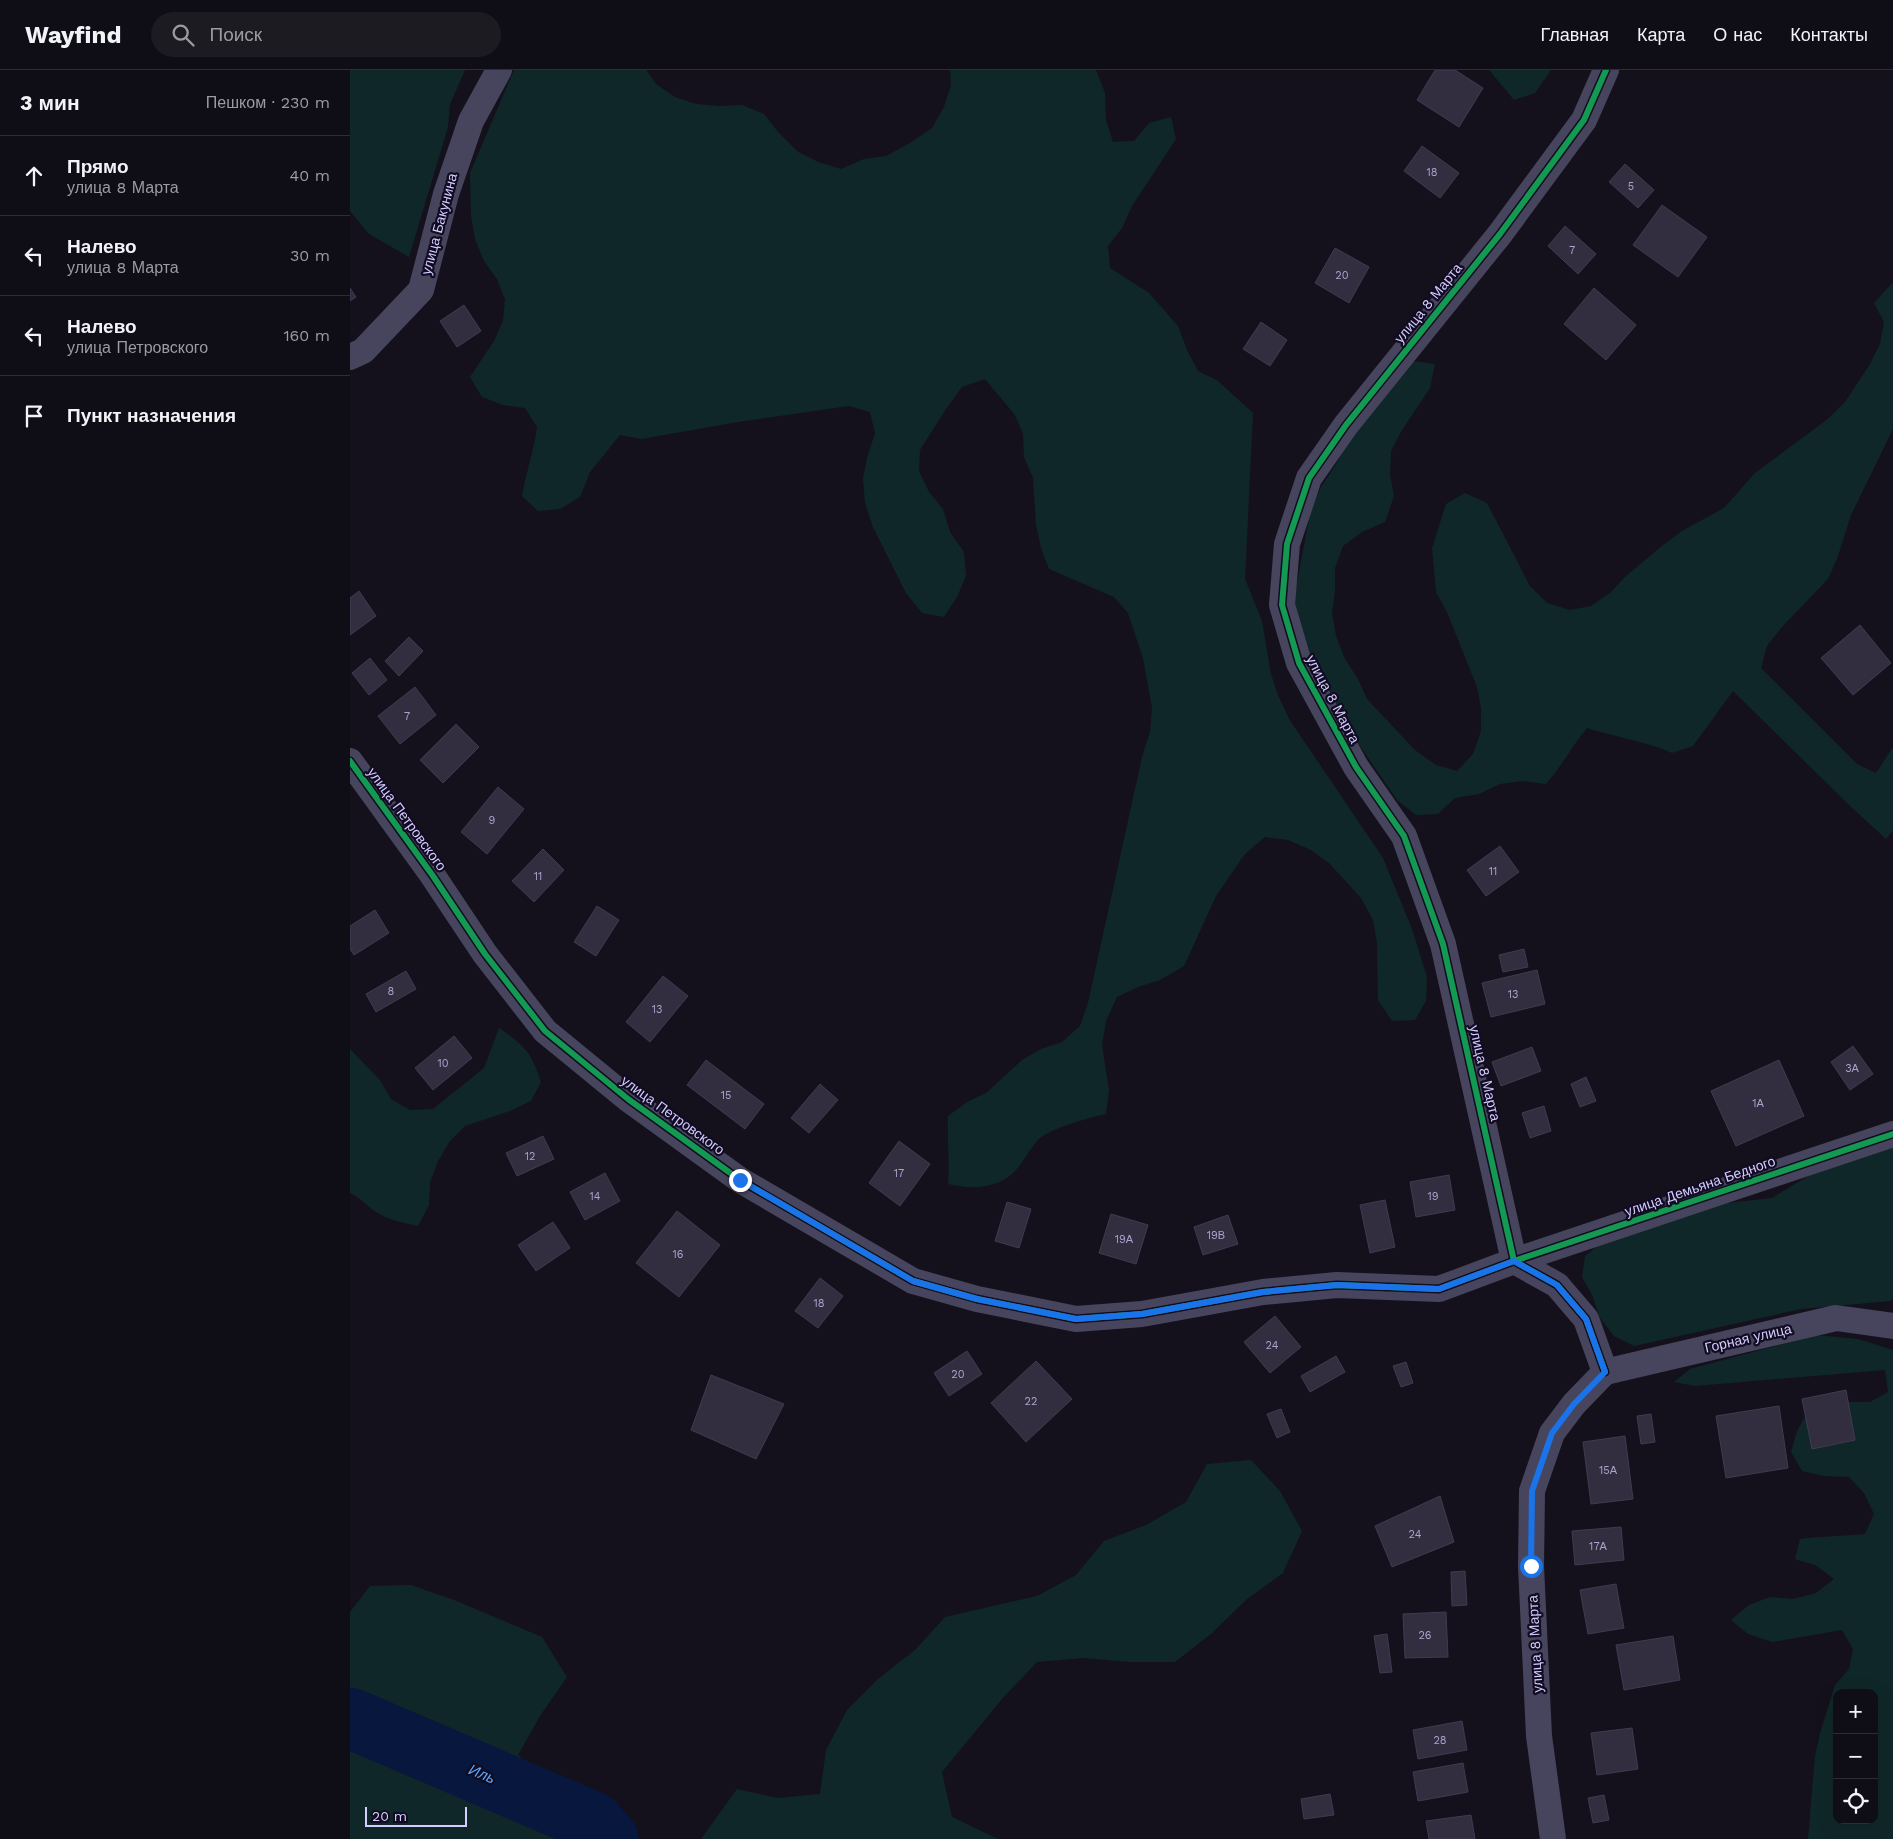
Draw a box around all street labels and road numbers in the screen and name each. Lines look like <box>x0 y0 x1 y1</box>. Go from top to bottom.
street label: улица Бакунина <box>418 171 460 277</box>
street label: улица 8 Марта <box>1391 260 1465 346</box>
street label: улица 8 Марта <box>1303 652 1363 746</box>
street label: улица Петровского <box>364 764 450 874</box>
street label: улица 8 Марта <box>1466 1024 1504 1123</box>
street label: улица Петровского <box>618 1072 728 1158</box>
street label: улица Демьяна Бедного <box>1623 1153 1778 1219</box>
street label: Горная улица <box>1703 1320 1793 1356</box>
street label: улица 8 Марта <box>1524 1595 1546 1693</box>

